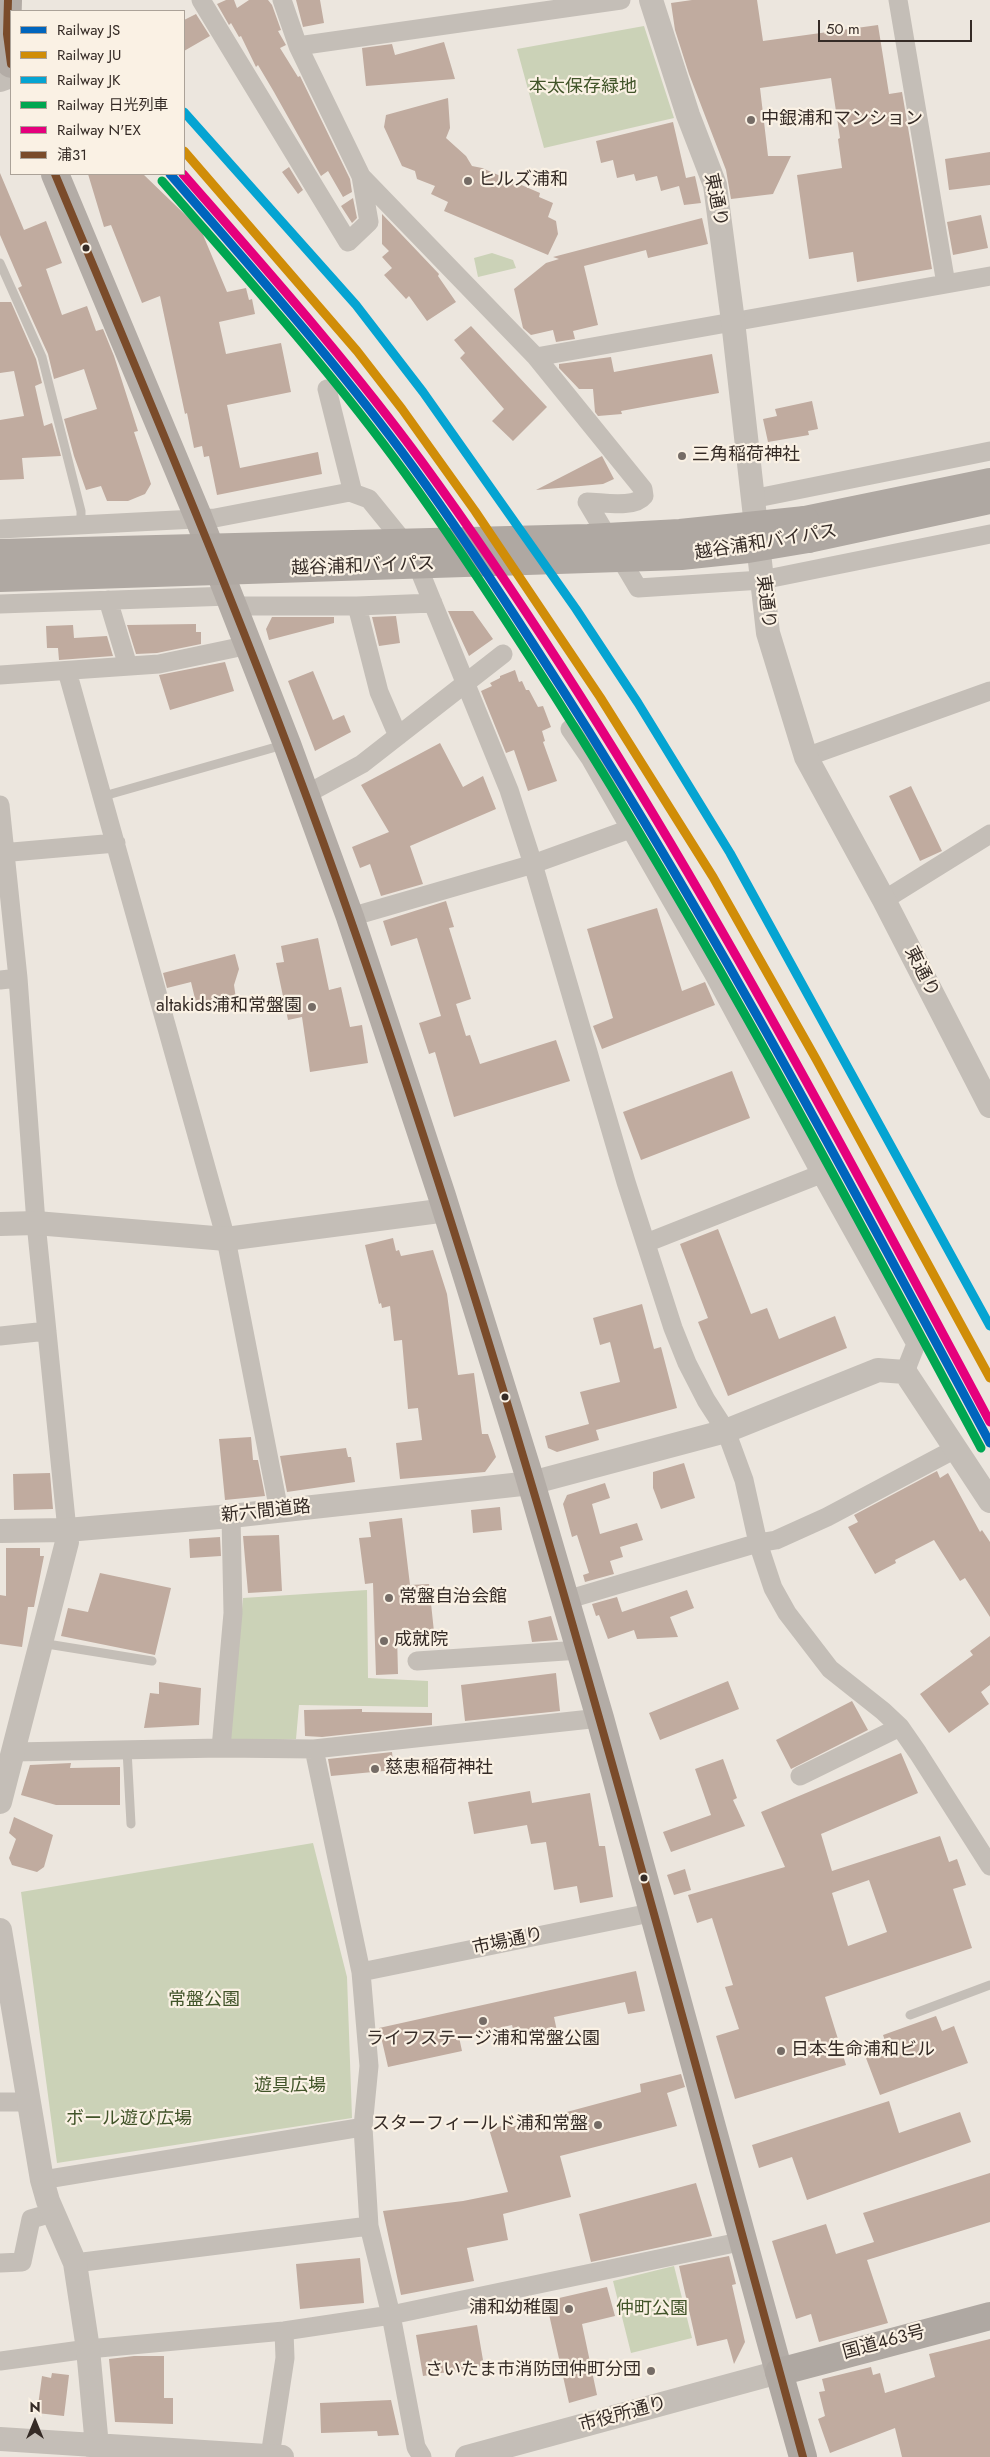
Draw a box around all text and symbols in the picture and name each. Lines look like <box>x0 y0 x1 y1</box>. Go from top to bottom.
legend <box>10 10 185 175</box>
scale bar <box>820 10 974 42</box>
text: 50 m <box>826 18 860 40</box>
text: Railway JS <box>57 19 120 41</box>
text: Railway JU <box>57 44 121 66</box>
text: Railway JK <box>57 69 120 91</box>
park label: 本太保存緑地 <box>529 77 637 99</box>
text: Railway 日光列車 <box>57 94 168 116</box>
place label: 中銀浦和マンション <box>761 109 923 131</box>
marker: 中銀浦和マンション <box>745 114 757 126</box>
text: Railway N'EX <box>57 119 141 141</box>
text: 浦31 <box>57 144 87 166</box>
place label: ヒルズ浦和 <box>478 170 568 192</box>
street label: 東通り <box>699 171 731 229</box>
marker: ヒルズ浦和 <box>462 175 474 187</box>
unlabelled marker <box>81 243 91 253</box>
place label: 三角稲荷神社 <box>692 445 800 467</box>
marker: 三角稲荷神社 <box>676 450 688 462</box>
street label: 越谷浦和バイパス <box>693 521 839 565</box>
street label: 越谷浦和バイパス <box>291 554 435 580</box>
street label: 東通り <box>751 574 779 630</box>
street label: 東通り <box>899 943 943 1001</box>
place label: altakids浦和常盤園 <box>156 996 302 1018</box>
marker: altakids浦和常盤園 <box>306 1001 318 1013</box>
unlabelled marker <box>500 1392 510 1402</box>
street label: 新六間道路 <box>220 1497 312 1527</box>
place label: 常盤自治会館 <box>399 1587 507 1609</box>
marker: 常盤自治会館 <box>383 1592 395 1604</box>
place label: 成就院 <box>394 1630 448 1652</box>
marker: 成就院 <box>378 1635 390 1647</box>
place label: 慈恵稲荷神社 <box>385 1758 493 1780</box>
marker: 慈恵稲荷神社 <box>369 1763 381 1775</box>
unlabelled marker <box>639 1873 649 1883</box>
street label: 市場通り <box>471 1924 545 1960</box>
park label: 常盤公園 <box>168 1990 240 2012</box>
marker: ライフステージ浦和常盤公園 <box>477 2015 489 2027</box>
place label: ライフステージ浦和常盤公園 <box>366 2029 600 2051</box>
place label: 日本生命浦和ビル <box>791 2040 935 2062</box>
marker: 日本生命浦和ビル <box>775 2045 787 2057</box>
park label: 遊具広場 <box>254 2076 326 2098</box>
park label: ボール遊び広場 <box>66 2109 192 2131</box>
place label: スターフィールド浦和常盤 <box>372 2114 588 2136</box>
marker: スターフィールド浦和常盤 <box>592 2119 604 2131</box>
place label: 浦和幼稚園 <box>469 2298 559 2320</box>
park label: 仲町公園 <box>616 2299 688 2321</box>
marker: 浦和幼稚園 <box>563 2303 575 2315</box>
street label: 国道463号 <box>840 2322 928 2364</box>
place label: さいたま市消防団仲町分団 <box>425 2360 641 2382</box>
marker: さいたま市消防団仲町分団 <box>645 2365 657 2377</box>
street label: 市役所通り <box>577 2393 669 2437</box>
north arrow <box>10 2397 60 2447</box>
text: N <box>29 2397 41 2417</box>

